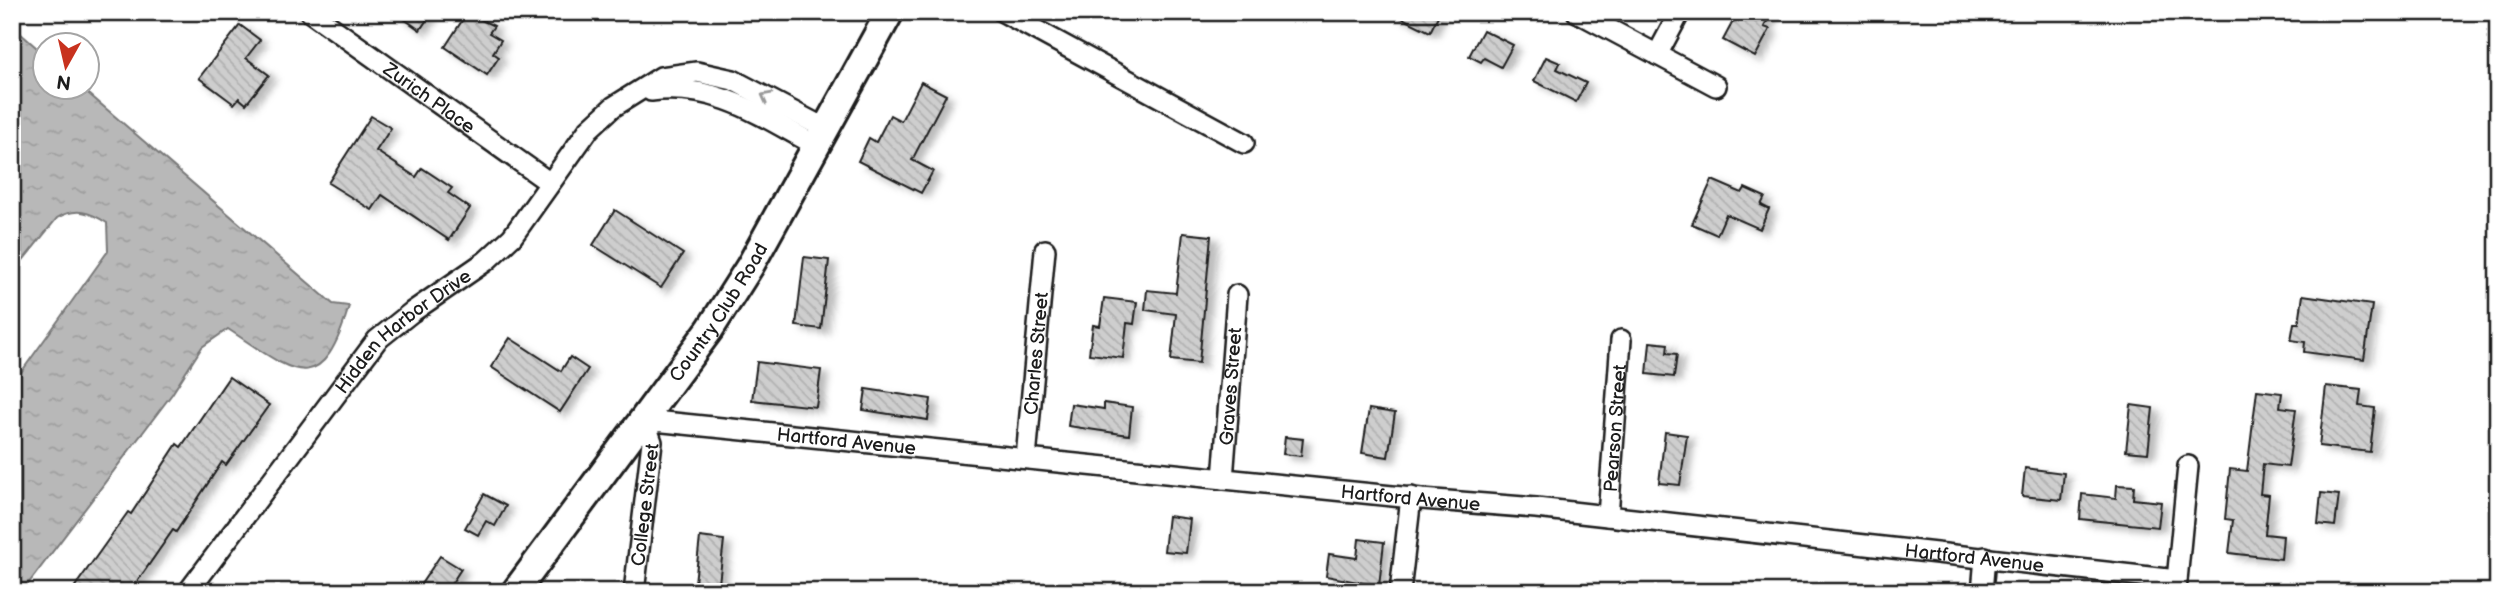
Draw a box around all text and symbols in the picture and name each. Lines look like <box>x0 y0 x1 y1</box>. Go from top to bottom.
north arrow <box>32 32 102 102</box>
street label: Zurich Place <box>378 57 479 139</box>
text: N <box>55 69 73 94</box>
one-way arrow <box>761 92 773 106</box>
street label: Country Club Road <box>665 239 773 387</box>
street label: Hidden Harbor Drive <box>331 265 476 399</box>
street label: Charles Street <box>1020 291 1054 416</box>
street label: Graves Street <box>1216 326 1248 446</box>
street label: Pearson Street <box>1600 364 1632 493</box>
street label: Hartford Avenue <box>776 424 917 461</box>
street label: College Street <box>627 442 665 567</box>
street label: Hartford Avenue <box>1340 481 1481 517</box>
street label: Hartford Avenue <box>1903 539 2045 578</box>

